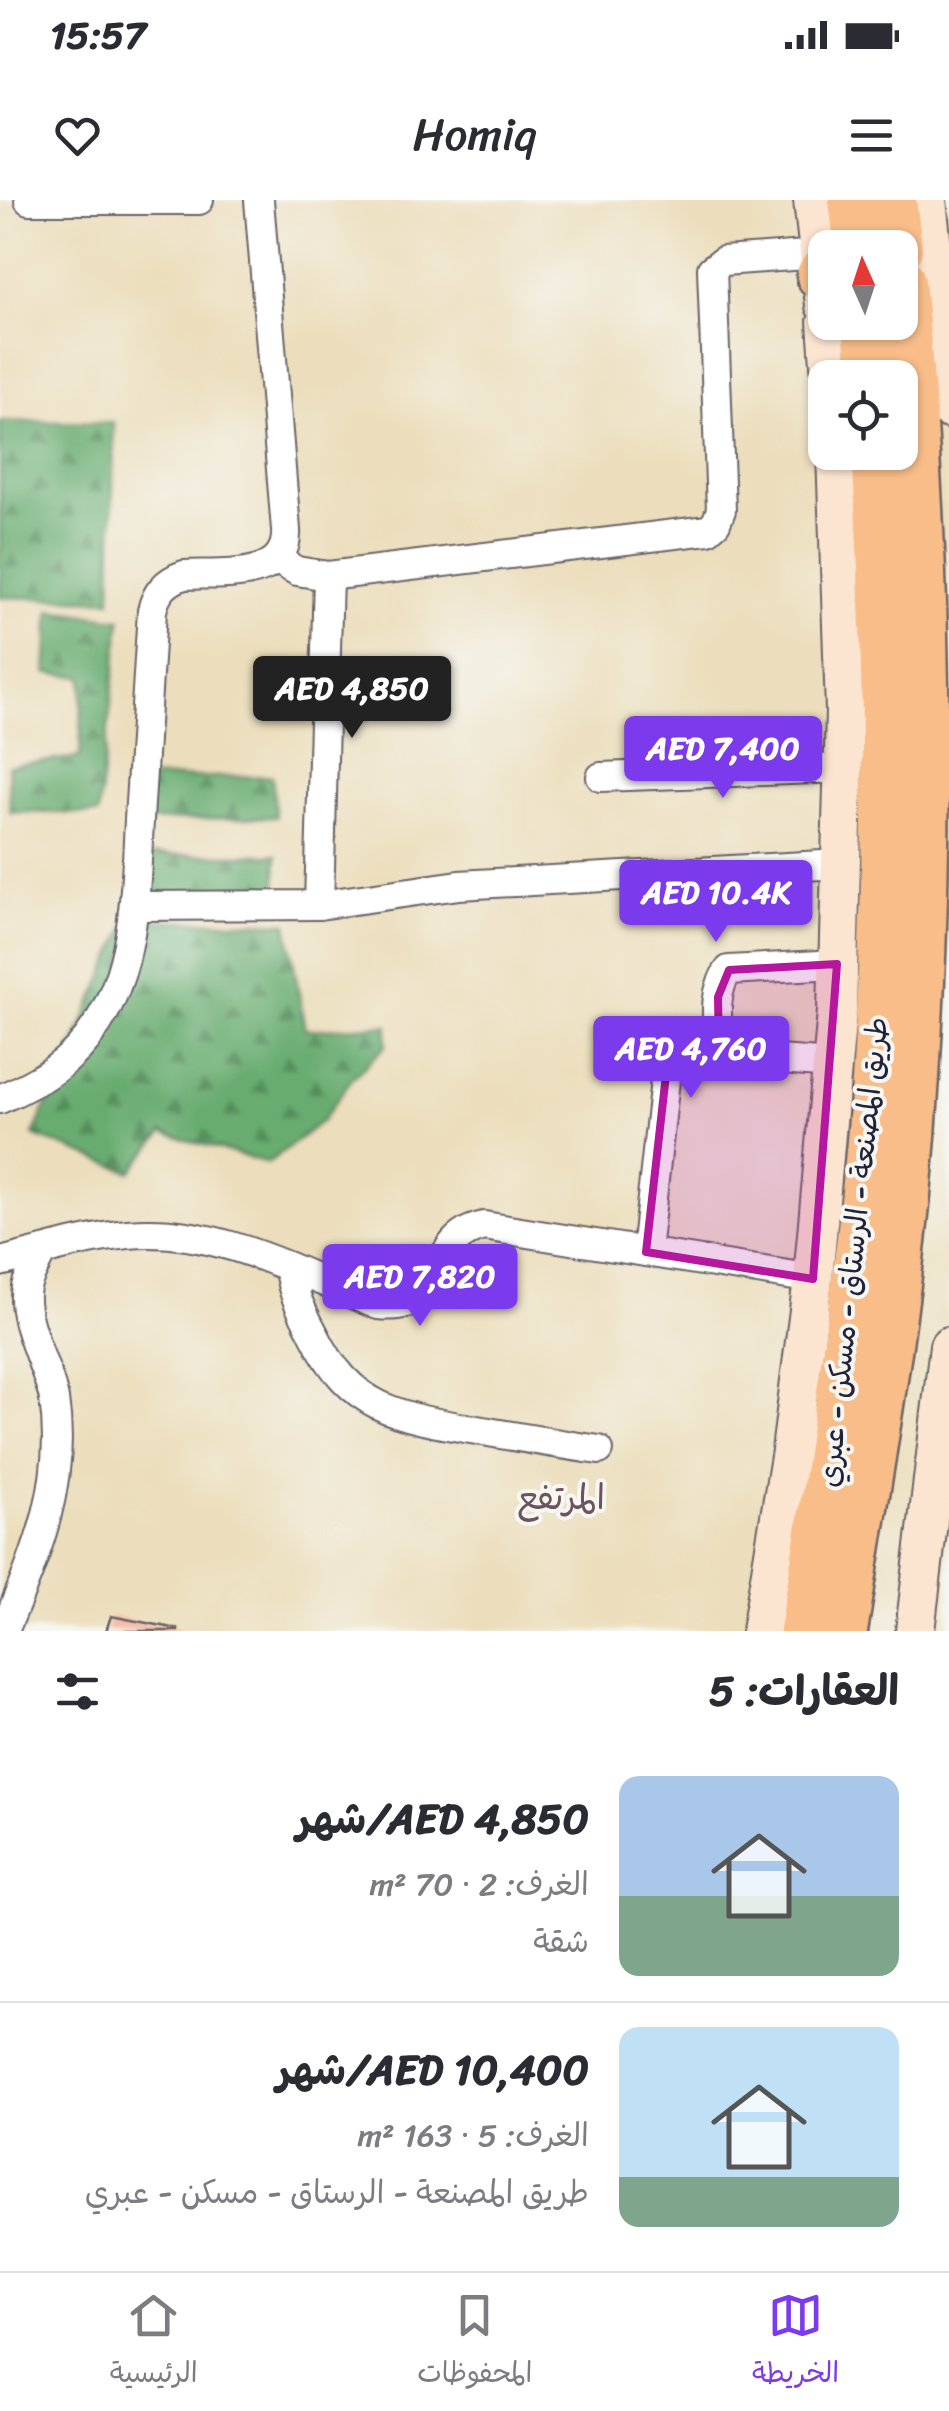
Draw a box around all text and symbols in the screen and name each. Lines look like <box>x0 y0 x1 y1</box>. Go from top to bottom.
text: 15:57 <box>50 2 146 69</box>
text: Homiq <box>413 95 536 175</box>
icon: heart <box>50 108 105 163</box>
icon: menu <box>844 108 899 163</box>
north arrow <box>808 230 918 340</box>
map controls <box>808 230 918 470</box>
button: locate <box>808 360 918 470</box>
pin: AED 4,850 <box>238 656 466 741</box>
text: AED 4,850 <box>275 660 429 717</box>
pin: AED 7,400 <box>609 716 837 801</box>
text: AED 7,400 <box>646 720 800 777</box>
pin: AED 10.4K <box>602 860 830 945</box>
text: AED 10.4K <box>641 864 791 921</box>
street label: طريق المصنعة - الرستاق - مسكن - عبري <box>801 1014 905 1490</box>
pin: AED 4,760 <box>577 1016 805 1101</box>
text: AED 4,760 <box>615 1020 767 1077</box>
pin: AED 7,820 <box>306 1244 534 1329</box>
text: AED 7,820 <box>344 1248 496 1305</box>
district label: المرتفع <box>517 1466 605 1528</box>
text: العقارات: 5 <box>709 1654 899 1728</box>
icon: filters <box>50 1664 105 1719</box>
text: AED 4,850/شهر <box>296 1782 589 1856</box>
icon: home <box>699 1816 819 1936</box>
text: الغرف: 2 · 70 m² <box>370 1856 589 1913</box>
text: شقة <box>533 1913 589 1970</box>
text: AED 10,400/شهر <box>276 2033 589 2107</box>
icon: home <box>699 2067 819 2187</box>
text: الغرف: 5 · 163 m² <box>357 2107 589 2164</box>
text: طريق المصنعة - الرستاق - مسكن - عبري <box>85 2164 589 2221</box>
tab: الرئيسية <box>110 2288 198 2397</box>
tab: المحفوظات <box>417 2288 532 2397</box>
tab: الخريطة <box>752 2288 839 2397</box>

